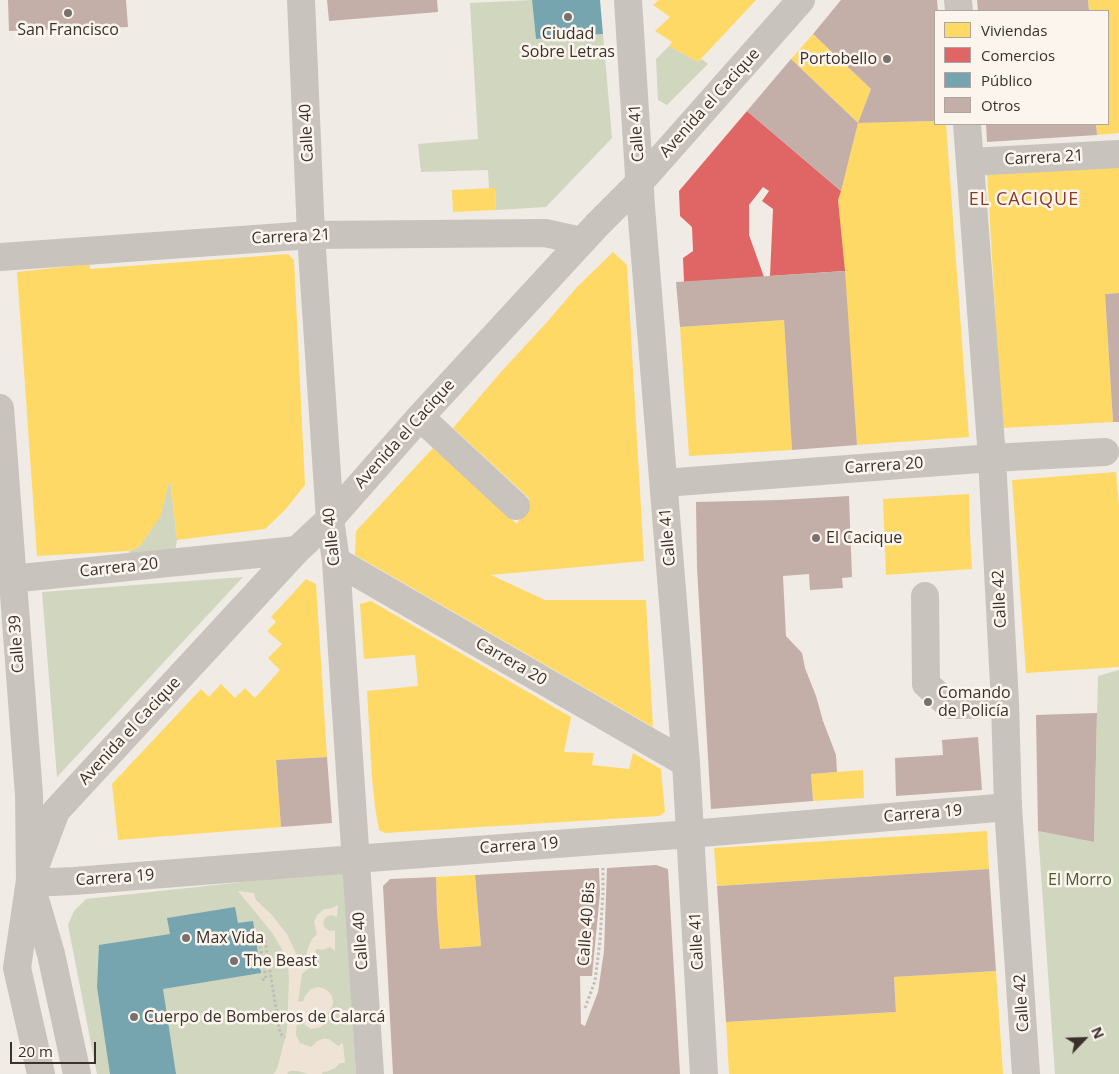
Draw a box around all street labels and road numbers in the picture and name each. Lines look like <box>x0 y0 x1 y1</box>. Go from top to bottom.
street label: Avenida el Cacique <box>656 44 764 162</box>
street label: Calle 40 <box>296 103 318 163</box>
street label: Calle 41 <box>625 103 649 163</box>
street label: Carrera 21 <box>1004 146 1084 170</box>
street label: Carrera 21 <box>251 225 331 249</box>
street label: Avenida el Cacique <box>351 375 459 493</box>
street label: Carrera 20 <box>844 454 924 478</box>
street label: Calle 40 <box>319 507 345 567</box>
street label: Calle 41 <box>656 507 680 567</box>
street label: Carrera 20 <box>79 554 159 582</box>
street label: Calle 42 <box>989 569 1011 629</box>
street label: Calle 39 <box>5 614 29 674</box>
street label: Carrera 20 <box>472 634 550 690</box>
street label: Avenida el Cacique <box>75 673 185 789</box>
street label: Carrera 19 <box>883 801 963 827</box>
street label: Carrera 19 <box>479 834 559 858</box>
street label: Carrera 19 <box>75 866 155 890</box>
street label: Calle 40 Bis <box>574 881 600 967</box>
street label: Calle 40 <box>349 911 373 971</box>
street label: Calle 41 <box>686 911 708 971</box>
street label: Calle 42 <box>1010 973 1034 1033</box>

